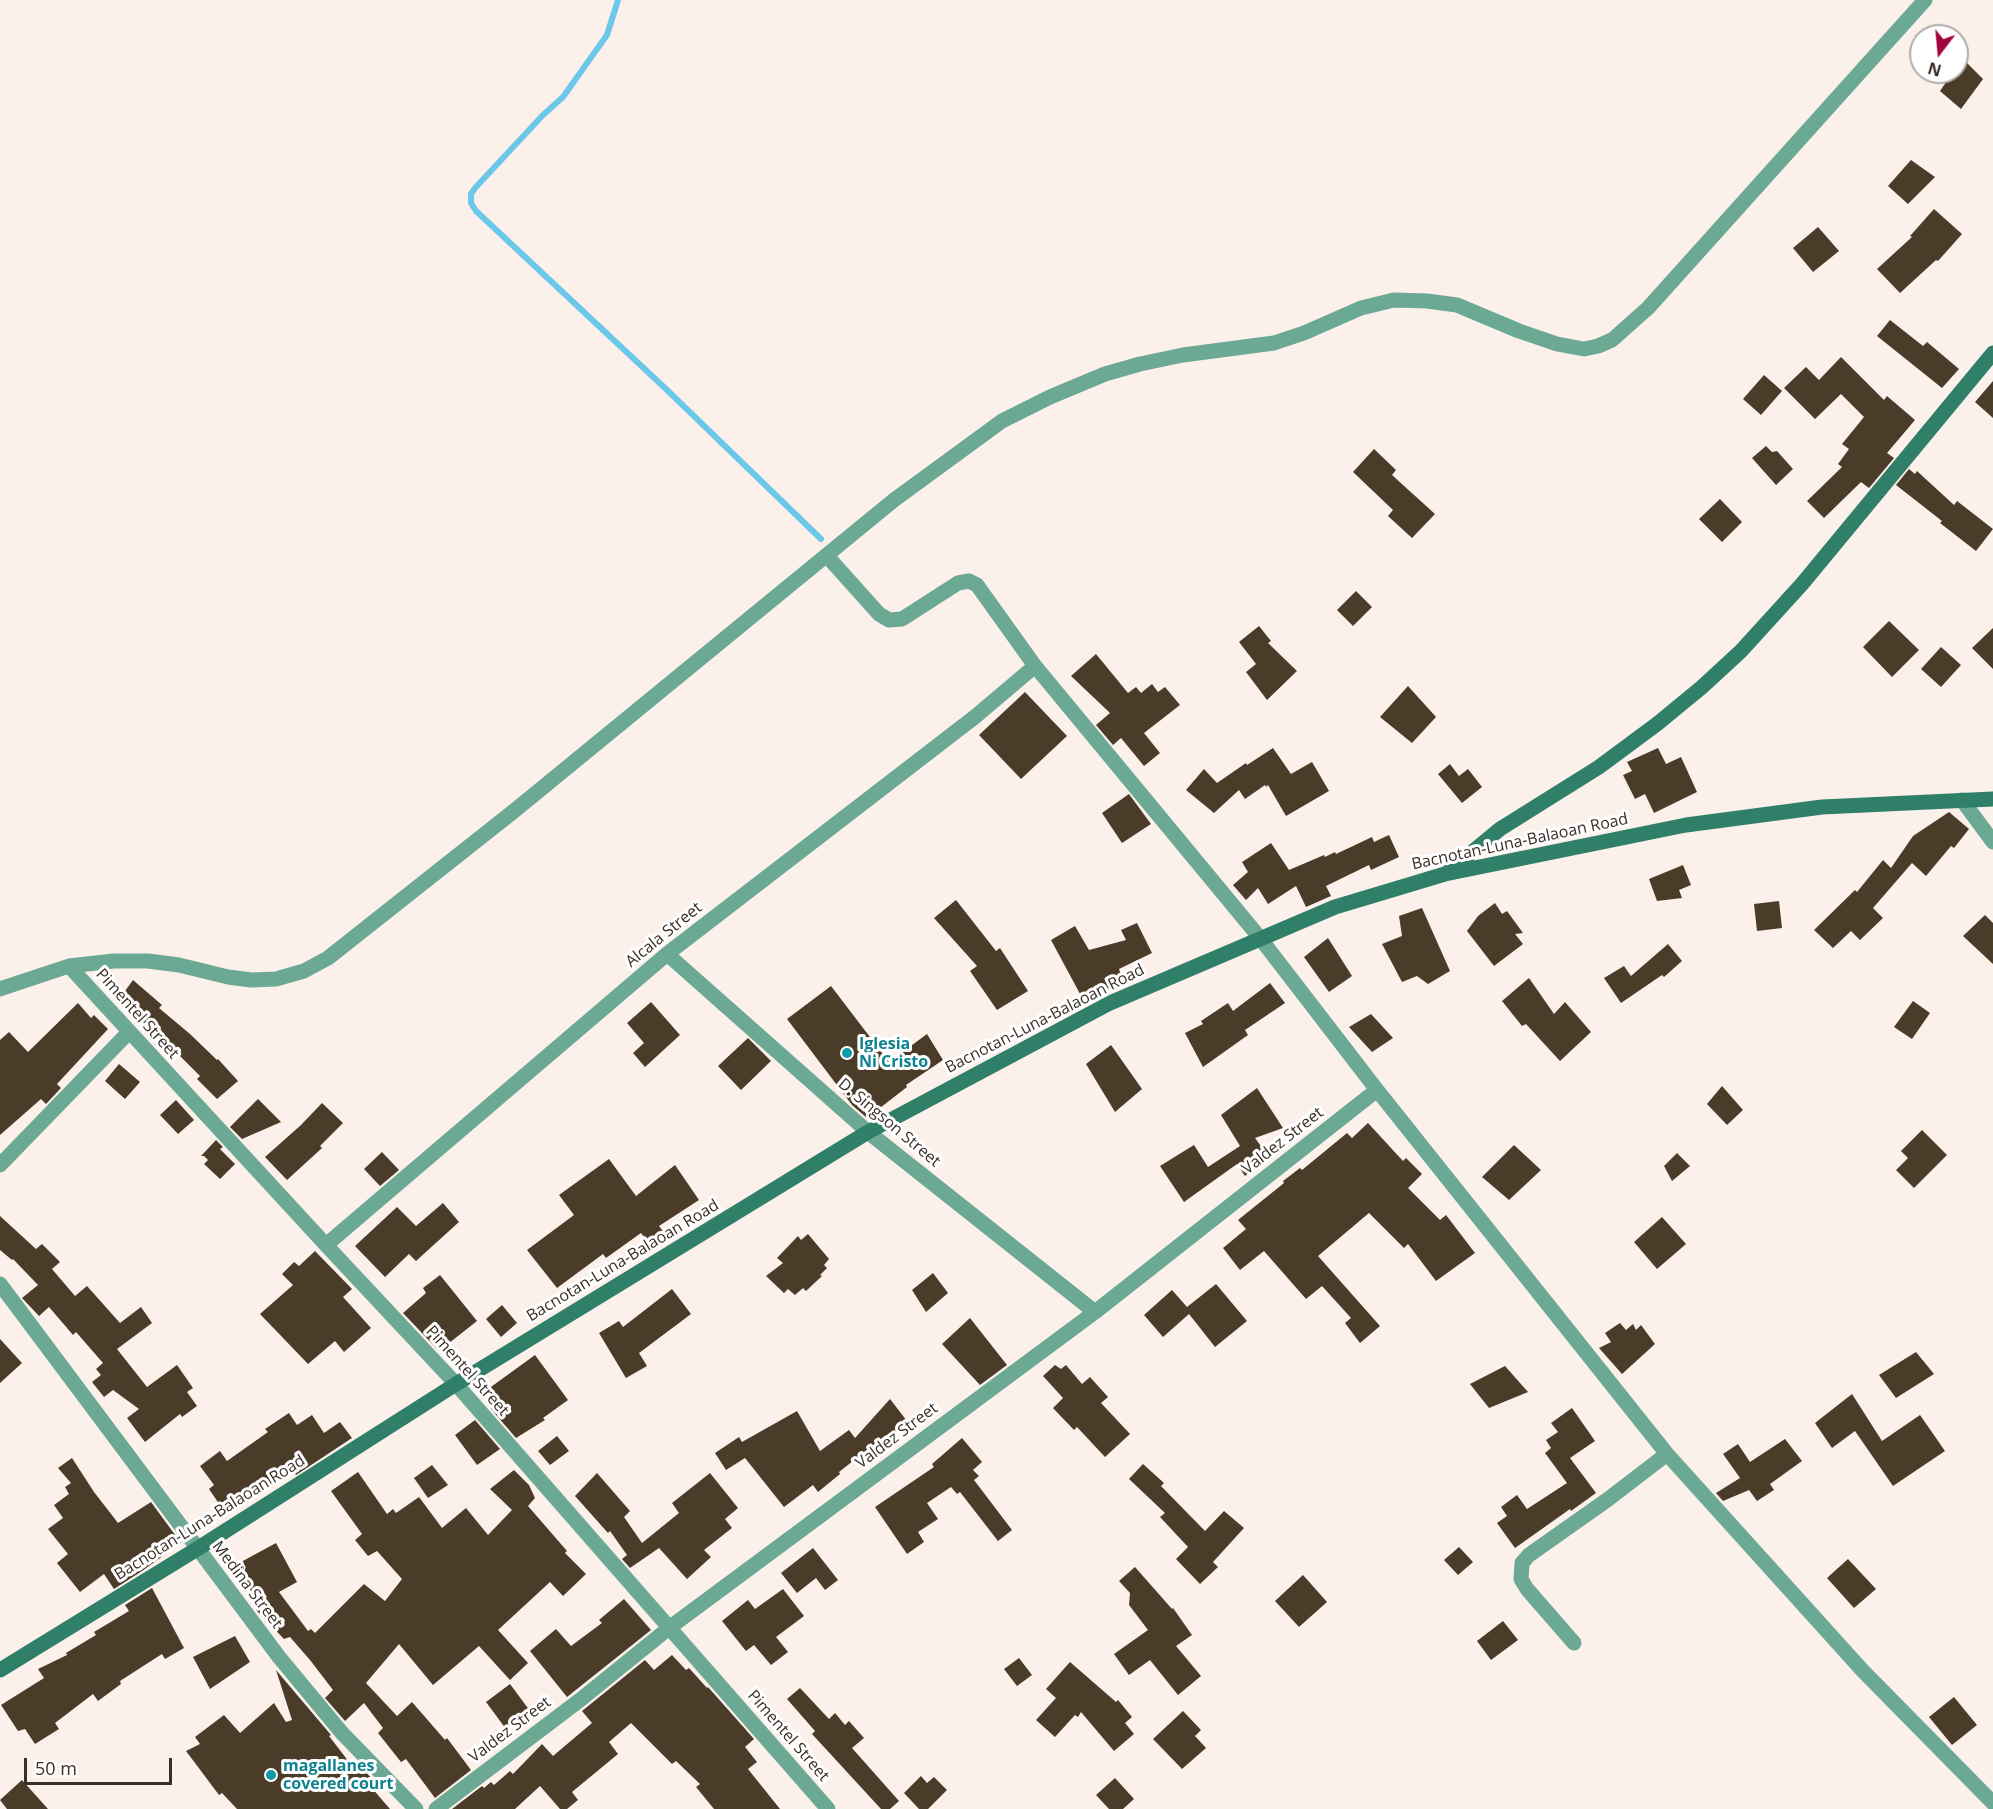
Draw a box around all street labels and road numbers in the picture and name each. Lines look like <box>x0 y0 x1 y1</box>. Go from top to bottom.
street label: Bacnotan-Luna-Balaoan Road <box>1410 810 1630 874</box>
street label: Alcala Street <box>622 898 706 972</box>
street label: Bacnotan-Luna-Balaoan Road <box>942 960 1148 1078</box>
street label: Pimentel Street <box>91 965 183 1063</box>
street label: D. Singson Street <box>834 1075 944 1171</box>
street label: Valdez Street <box>1239 1103 1327 1179</box>
street label: Bacnotan-Luna-Balaoan Road <box>523 1196 723 1326</box>
street label: Pimentel Street <box>421 1322 513 1420</box>
street label: Valdez Street <box>852 1399 942 1473</box>
street label: Bacnotan-Luna-Balaoan Road <box>111 1451 309 1585</box>
street label: Medina Street <box>208 1537 286 1633</box>
street label: Pimentel Street <box>743 1686 833 1786</box>
street label: Valdez Street <box>465 1693 555 1767</box>

